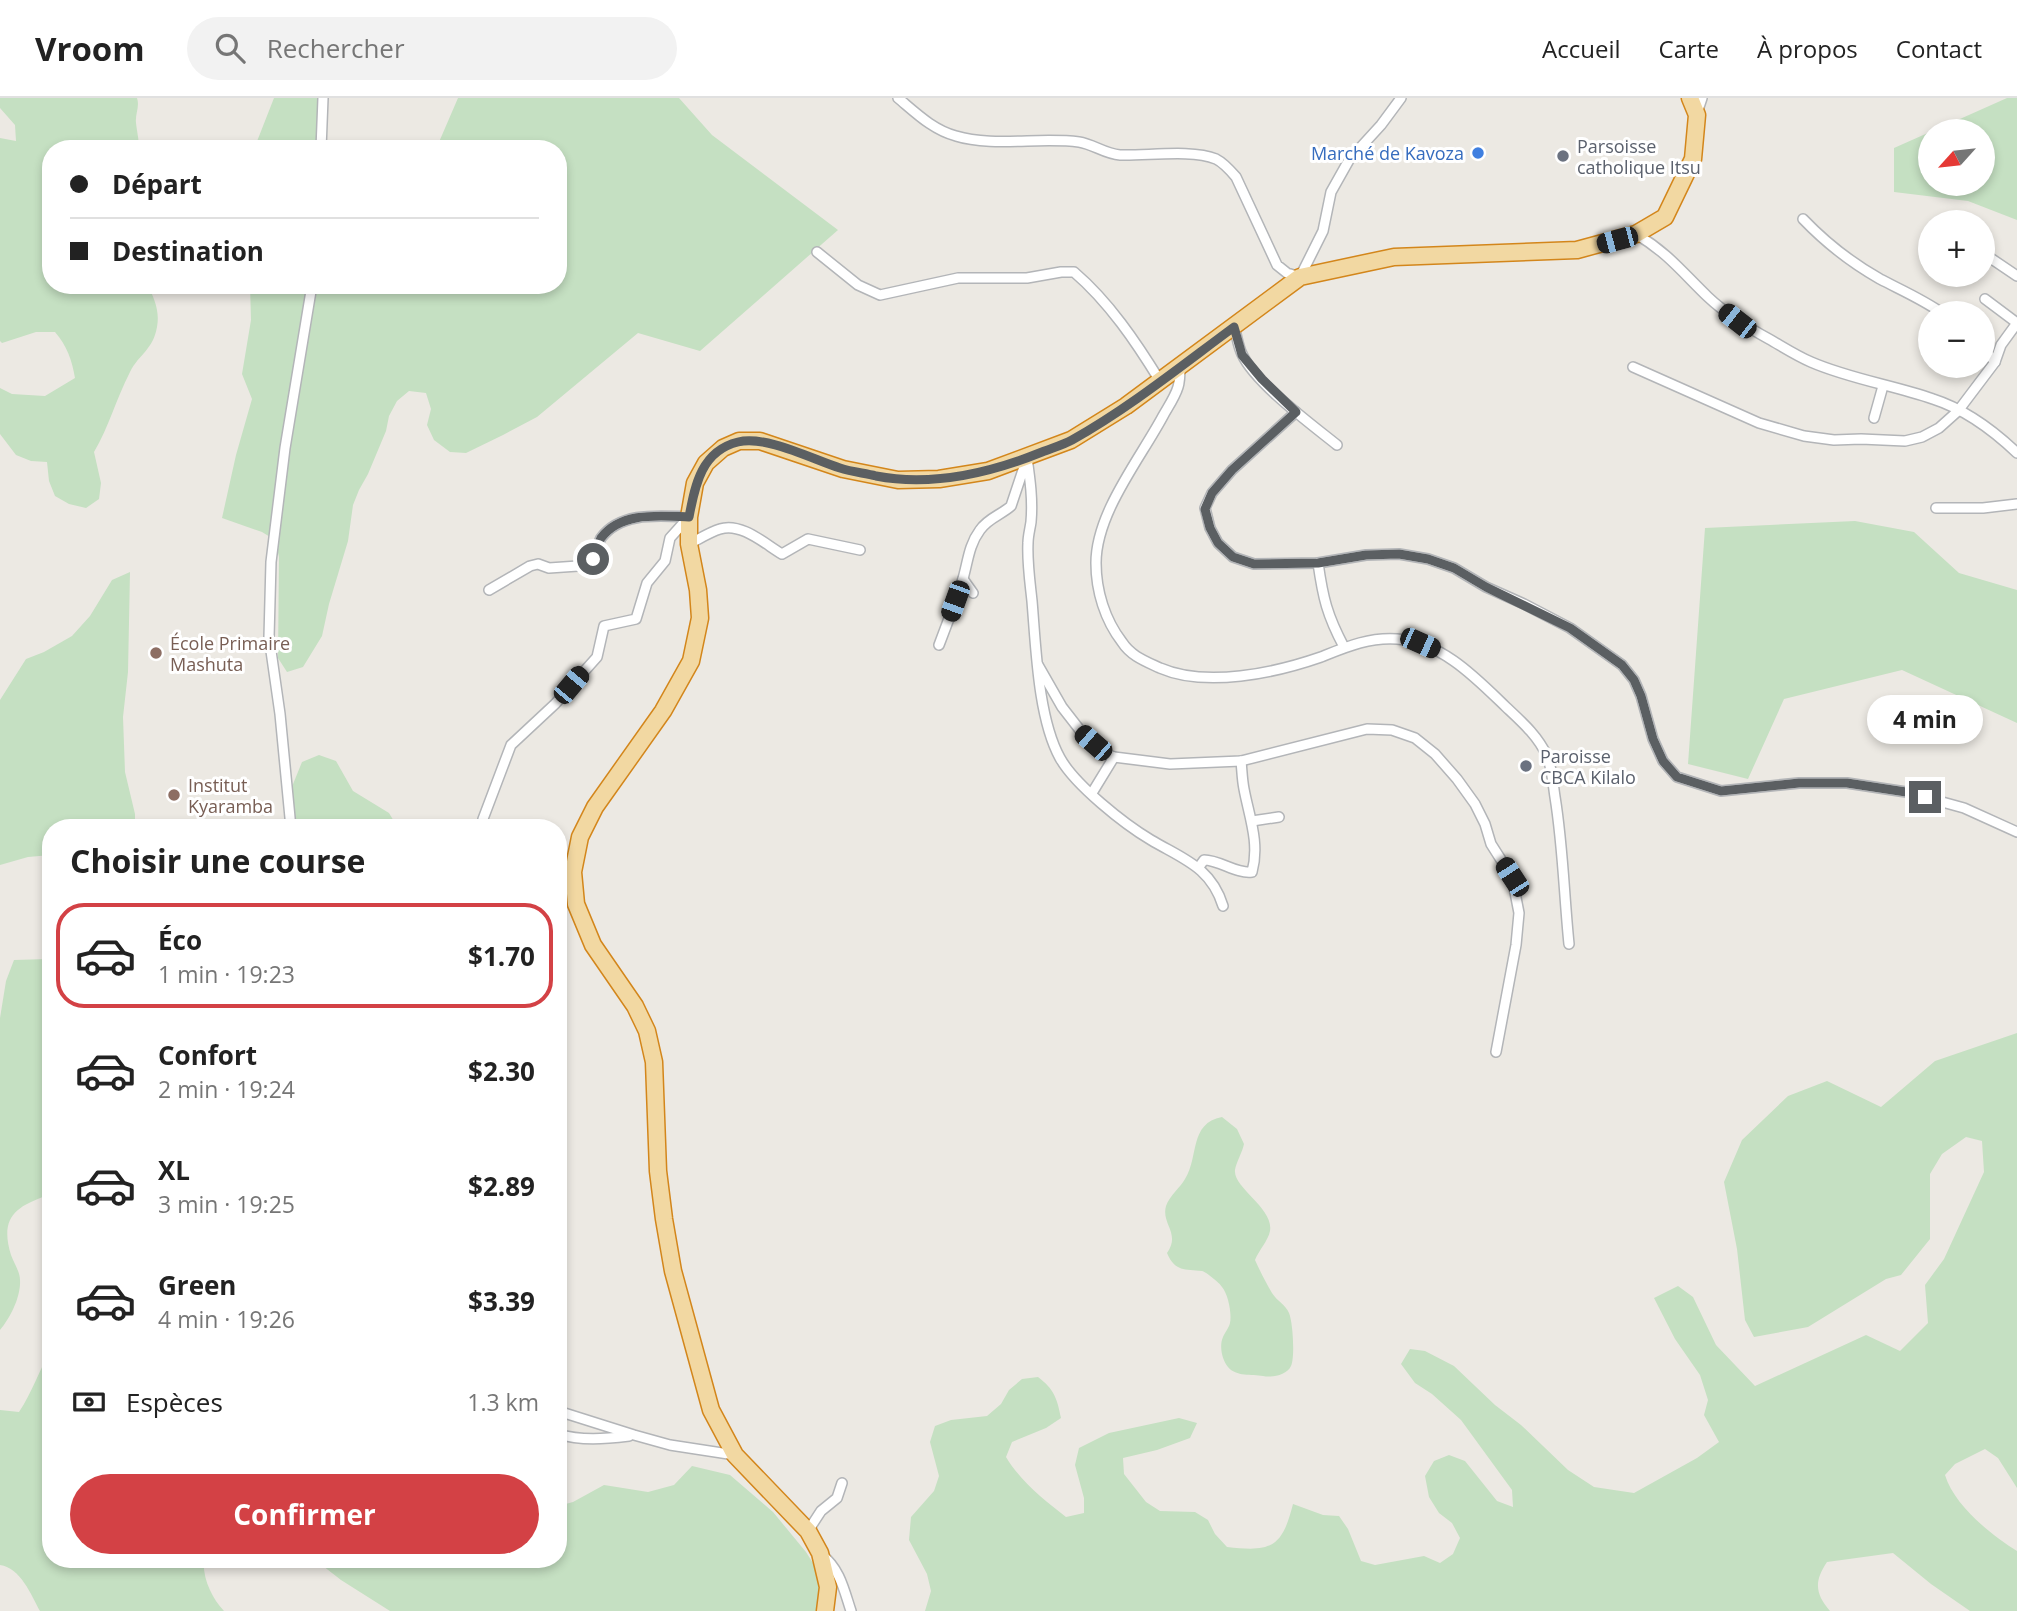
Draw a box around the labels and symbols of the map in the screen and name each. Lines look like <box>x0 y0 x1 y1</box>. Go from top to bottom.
north arrow <box>1918 119 1995 196</box>
place label: Parsoisse catholique Itsu <box>1577 134 1701 179</box>
place label: Marché de Kavoza <box>1311 141 1464 165</box>
marker: Marché de Kavoza <box>1470 145 1486 161</box>
marker: Parsoisse catholique Itsu <box>1555 148 1571 164</box>
car <box>1594 224 1641 256</box>
car <box>1714 300 1761 342</box>
route start <box>577 543 609 575</box>
car <box>938 578 973 624</box>
car <box>1397 625 1444 661</box>
place label: École Primaire Mashuta <box>170 631 290 676</box>
marker: École Primaire Mashuta <box>148 645 164 661</box>
car <box>550 662 593 708</box>
callout: 4 min <box>1867 696 1983 744</box>
car <box>1071 721 1116 765</box>
place label: Paroisse CBCA Kilalo <box>1540 744 1636 789</box>
marker: Paroisse CBCA Kilalo <box>1518 758 1534 774</box>
place label: Institut Kyaramba <box>188 773 273 818</box>
route end <box>1909 781 1941 813</box>
marker: Institut Kyaramba <box>166 787 182 803</box>
car <box>1492 854 1533 900</box>

